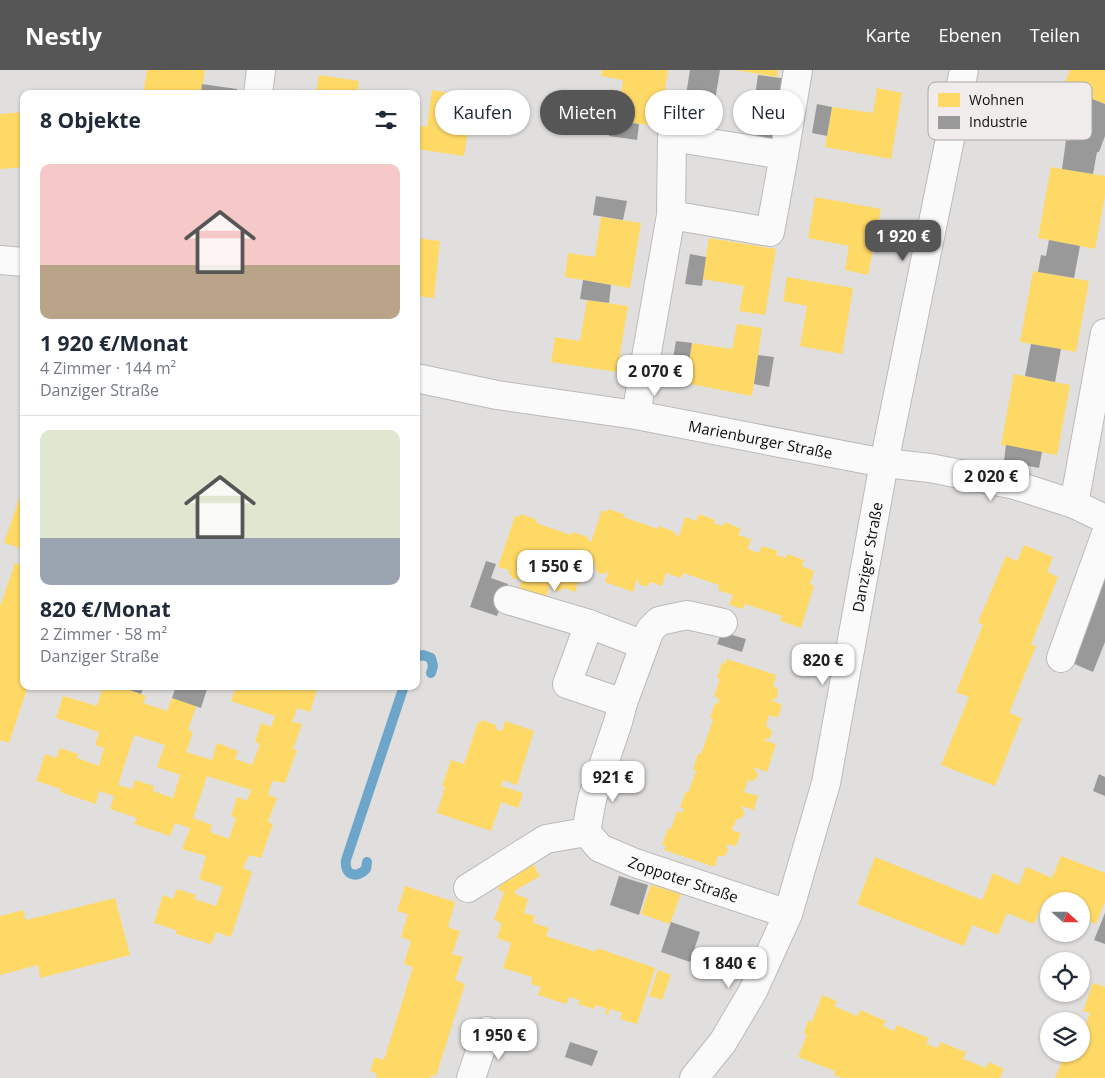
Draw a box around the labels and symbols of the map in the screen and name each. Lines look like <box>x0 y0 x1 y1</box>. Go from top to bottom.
legend <box>928 82 1092 140</box>
text: Wohnen <box>969 90 1024 109</box>
text: Industrie <box>969 112 1028 131</box>
pin: 1 920 € <box>857 220 949 262</box>
pin: 2 070 € <box>609 354 701 397</box>
street label: Marienburger Straße <box>687 415 834 463</box>
pin: 2 020 € <box>945 460 1037 502</box>
street label: Danziger Straße <box>847 500 887 614</box>
pin: 1 550 € <box>509 550 601 592</box>
pin: 820 € <box>788 644 858 686</box>
pin: 921 € <box>578 760 648 803</box>
street label: Zoppoter Straße <box>625 851 741 907</box>
north arrow <box>1040 892 1090 942</box>
pin: 1 840 € <box>683 946 775 989</box>
pin: 1 950 € <box>453 1018 545 1061</box>

